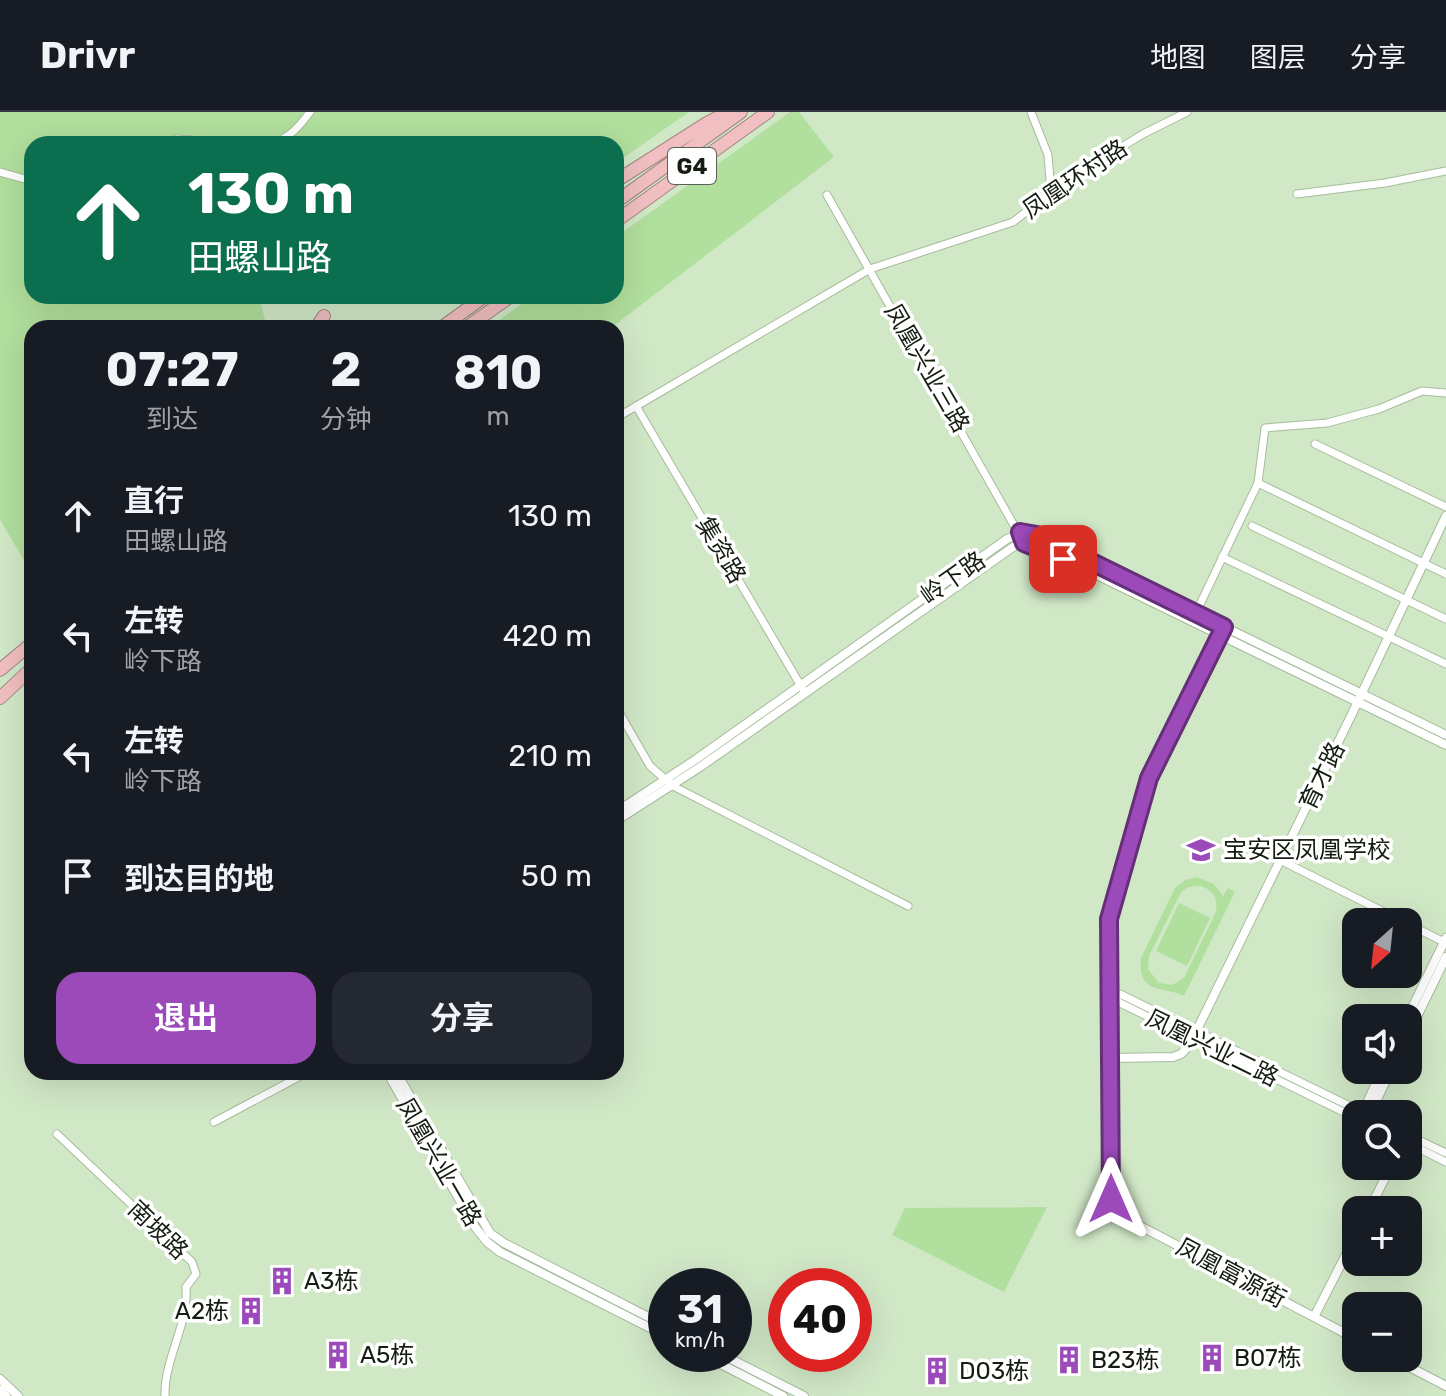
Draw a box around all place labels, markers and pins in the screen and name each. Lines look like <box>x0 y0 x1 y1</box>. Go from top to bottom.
pin <box>1029 525 1097 593</box>
school or university icon: 宝安区凤凰学校 <box>1186 835 1216 865</box>
place label: 宝安区凤凰学校 <box>1223 836 1391 864</box>
building icon: A3栋 <box>267 1266 297 1296</box>
place label: A3栋 <box>304 1267 359 1295</box>
building icon: A2栋 <box>236 1296 266 1326</box>
place label: A2栋 <box>175 1297 229 1325</box>
building icon: A5栋 <box>323 1340 353 1370</box>
place label: A5栋 <box>360 1341 414 1369</box>
building icon: B07栋 <box>1197 1343 1227 1373</box>
place label: B07栋 <box>1234 1344 1302 1372</box>
building icon: B23栋 <box>1054 1345 1084 1375</box>
place label: B23栋 <box>1091 1346 1160 1374</box>
building icon: D03栋 <box>922 1356 952 1386</box>
place label: D03栋 <box>959 1357 1029 1385</box>

